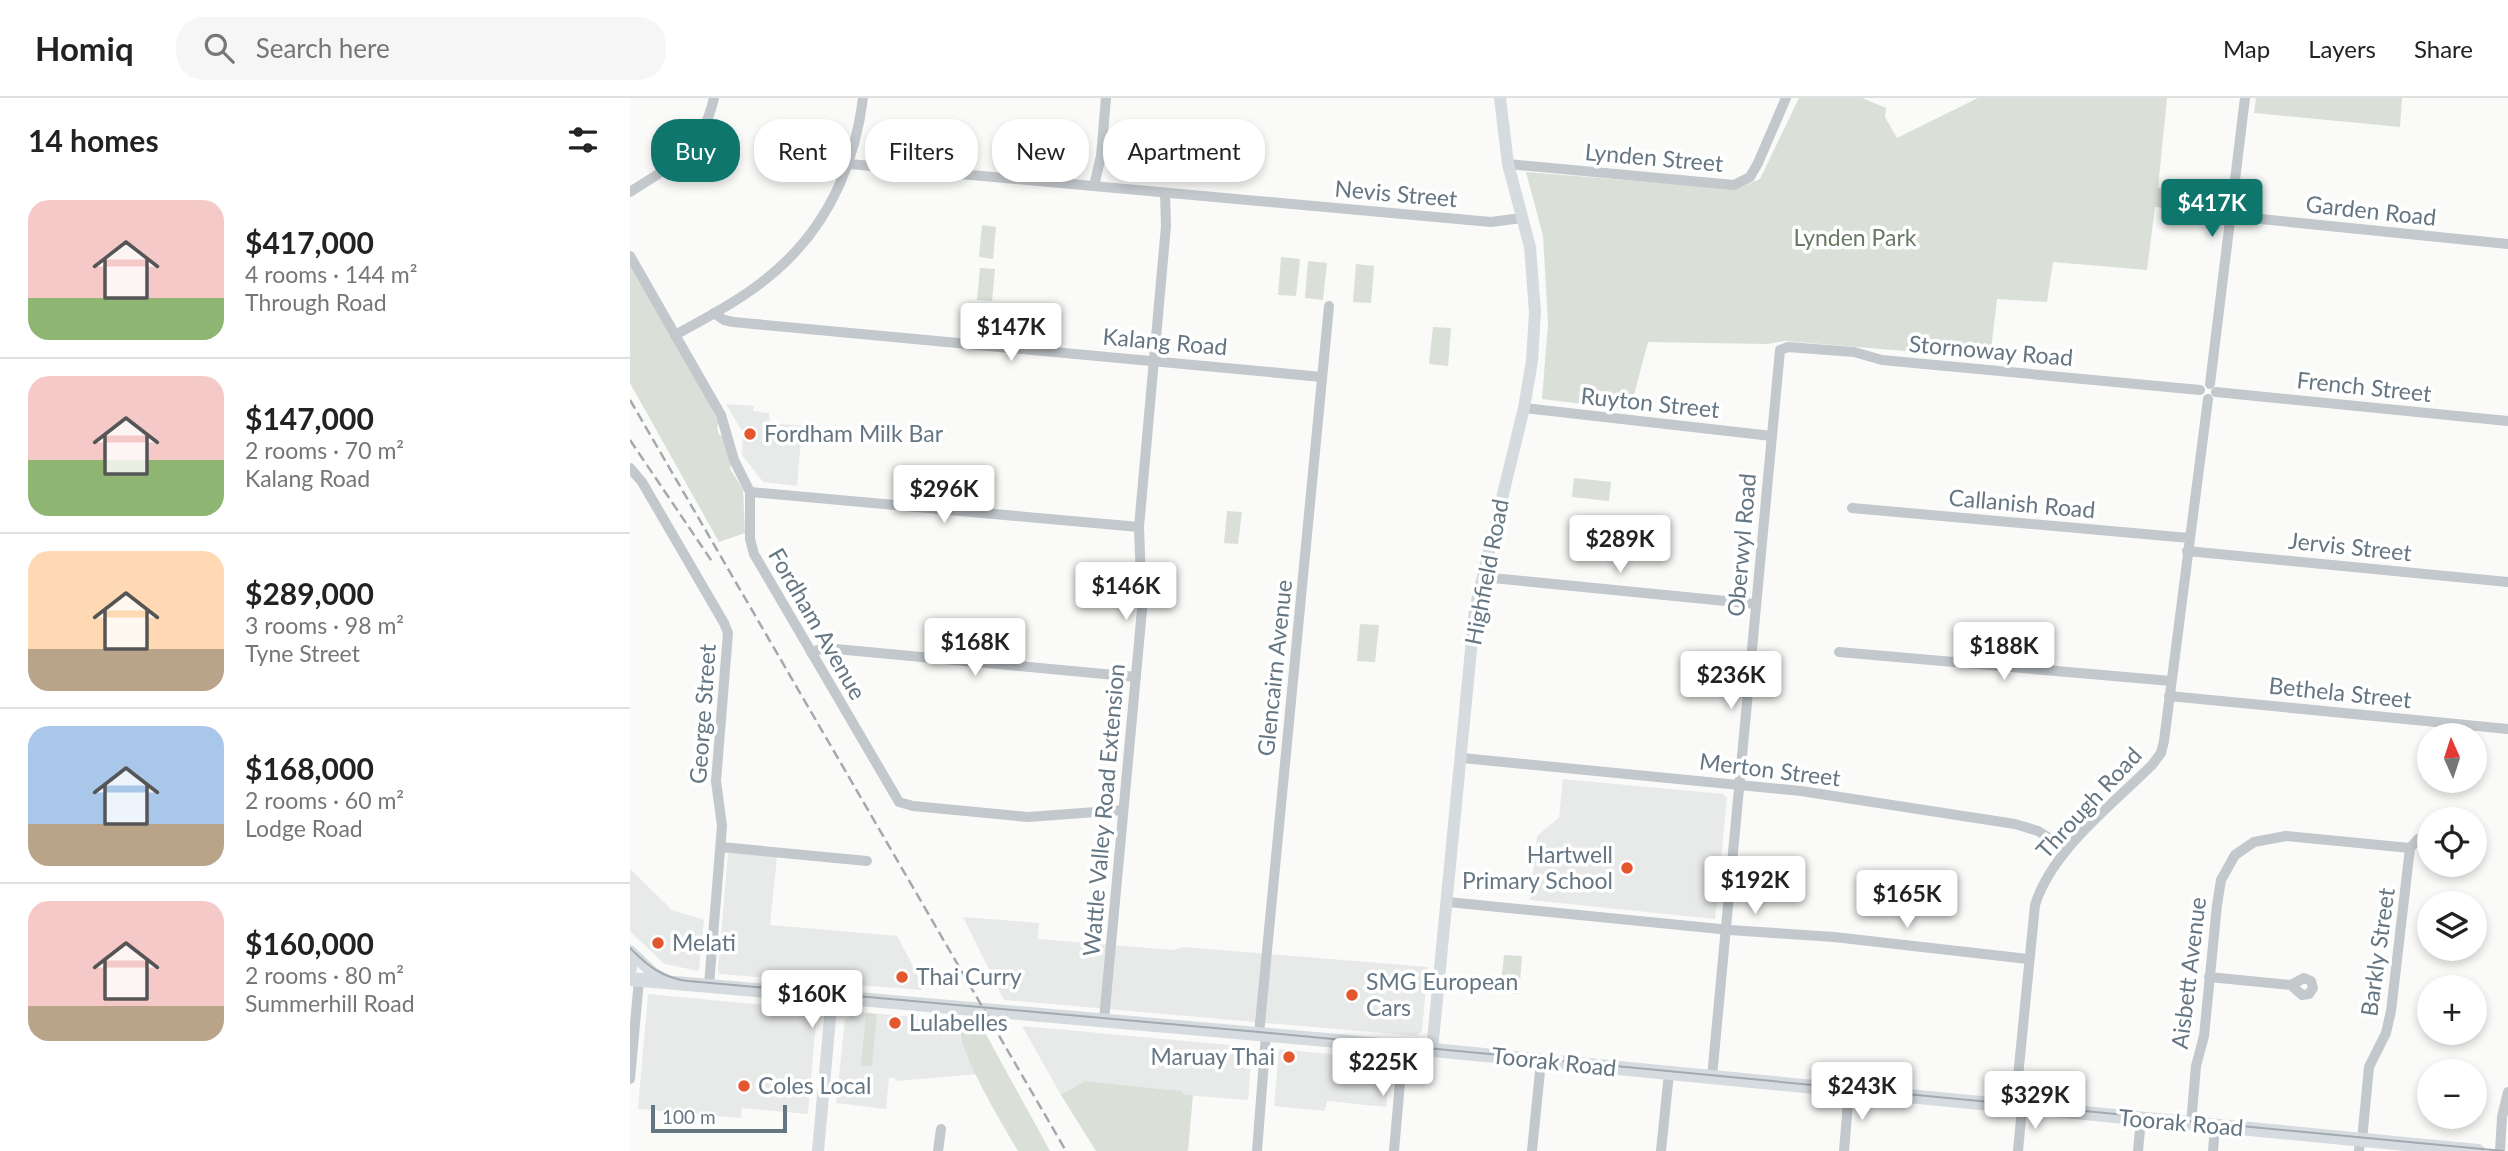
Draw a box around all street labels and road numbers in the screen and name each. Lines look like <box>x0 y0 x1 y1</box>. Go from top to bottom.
street label: Lynden Street <box>1584 137 1725 177</box>
street label: Nevis Street <box>1334 174 1459 212</box>
street label: Garden Road <box>2305 189 2438 231</box>
street label: Kalang Road <box>1102 322 1229 360</box>
street label: Stornoway Road <box>1908 329 2074 371</box>
street label: French Street <box>2295 365 2434 407</box>
street label: Ruyton Street <box>1579 381 1721 423</box>
street label: Oberwyl Road <box>1721 472 1761 618</box>
street label: Callanish Road <box>1948 483 2097 523</box>
street label: Highfield Road <box>1458 496 1514 647</box>
street label: Jervis Street <box>2287 526 2414 566</box>
street label: Fordham Avenue <box>763 543 873 704</box>
street label: Glencairn Avenue <box>1251 578 1297 758</box>
street label: George Street <box>683 642 721 785</box>
street label: Wattle Valley Road Extension <box>1076 663 1130 957</box>
street label: Bethela Street <box>2267 671 2414 713</box>
street label: Through Road <box>2030 741 2147 864</box>
street label: Merton Street <box>1698 746 1843 792</box>
street label: Barkly Street <box>2354 885 2400 1018</box>
street label: Aisbett Avenue <box>2165 895 2211 1050</box>
street label: Toorak Road <box>1490 1041 1618 1081</box>
street label: Toorak Road <box>2118 1103 2245 1141</box>

